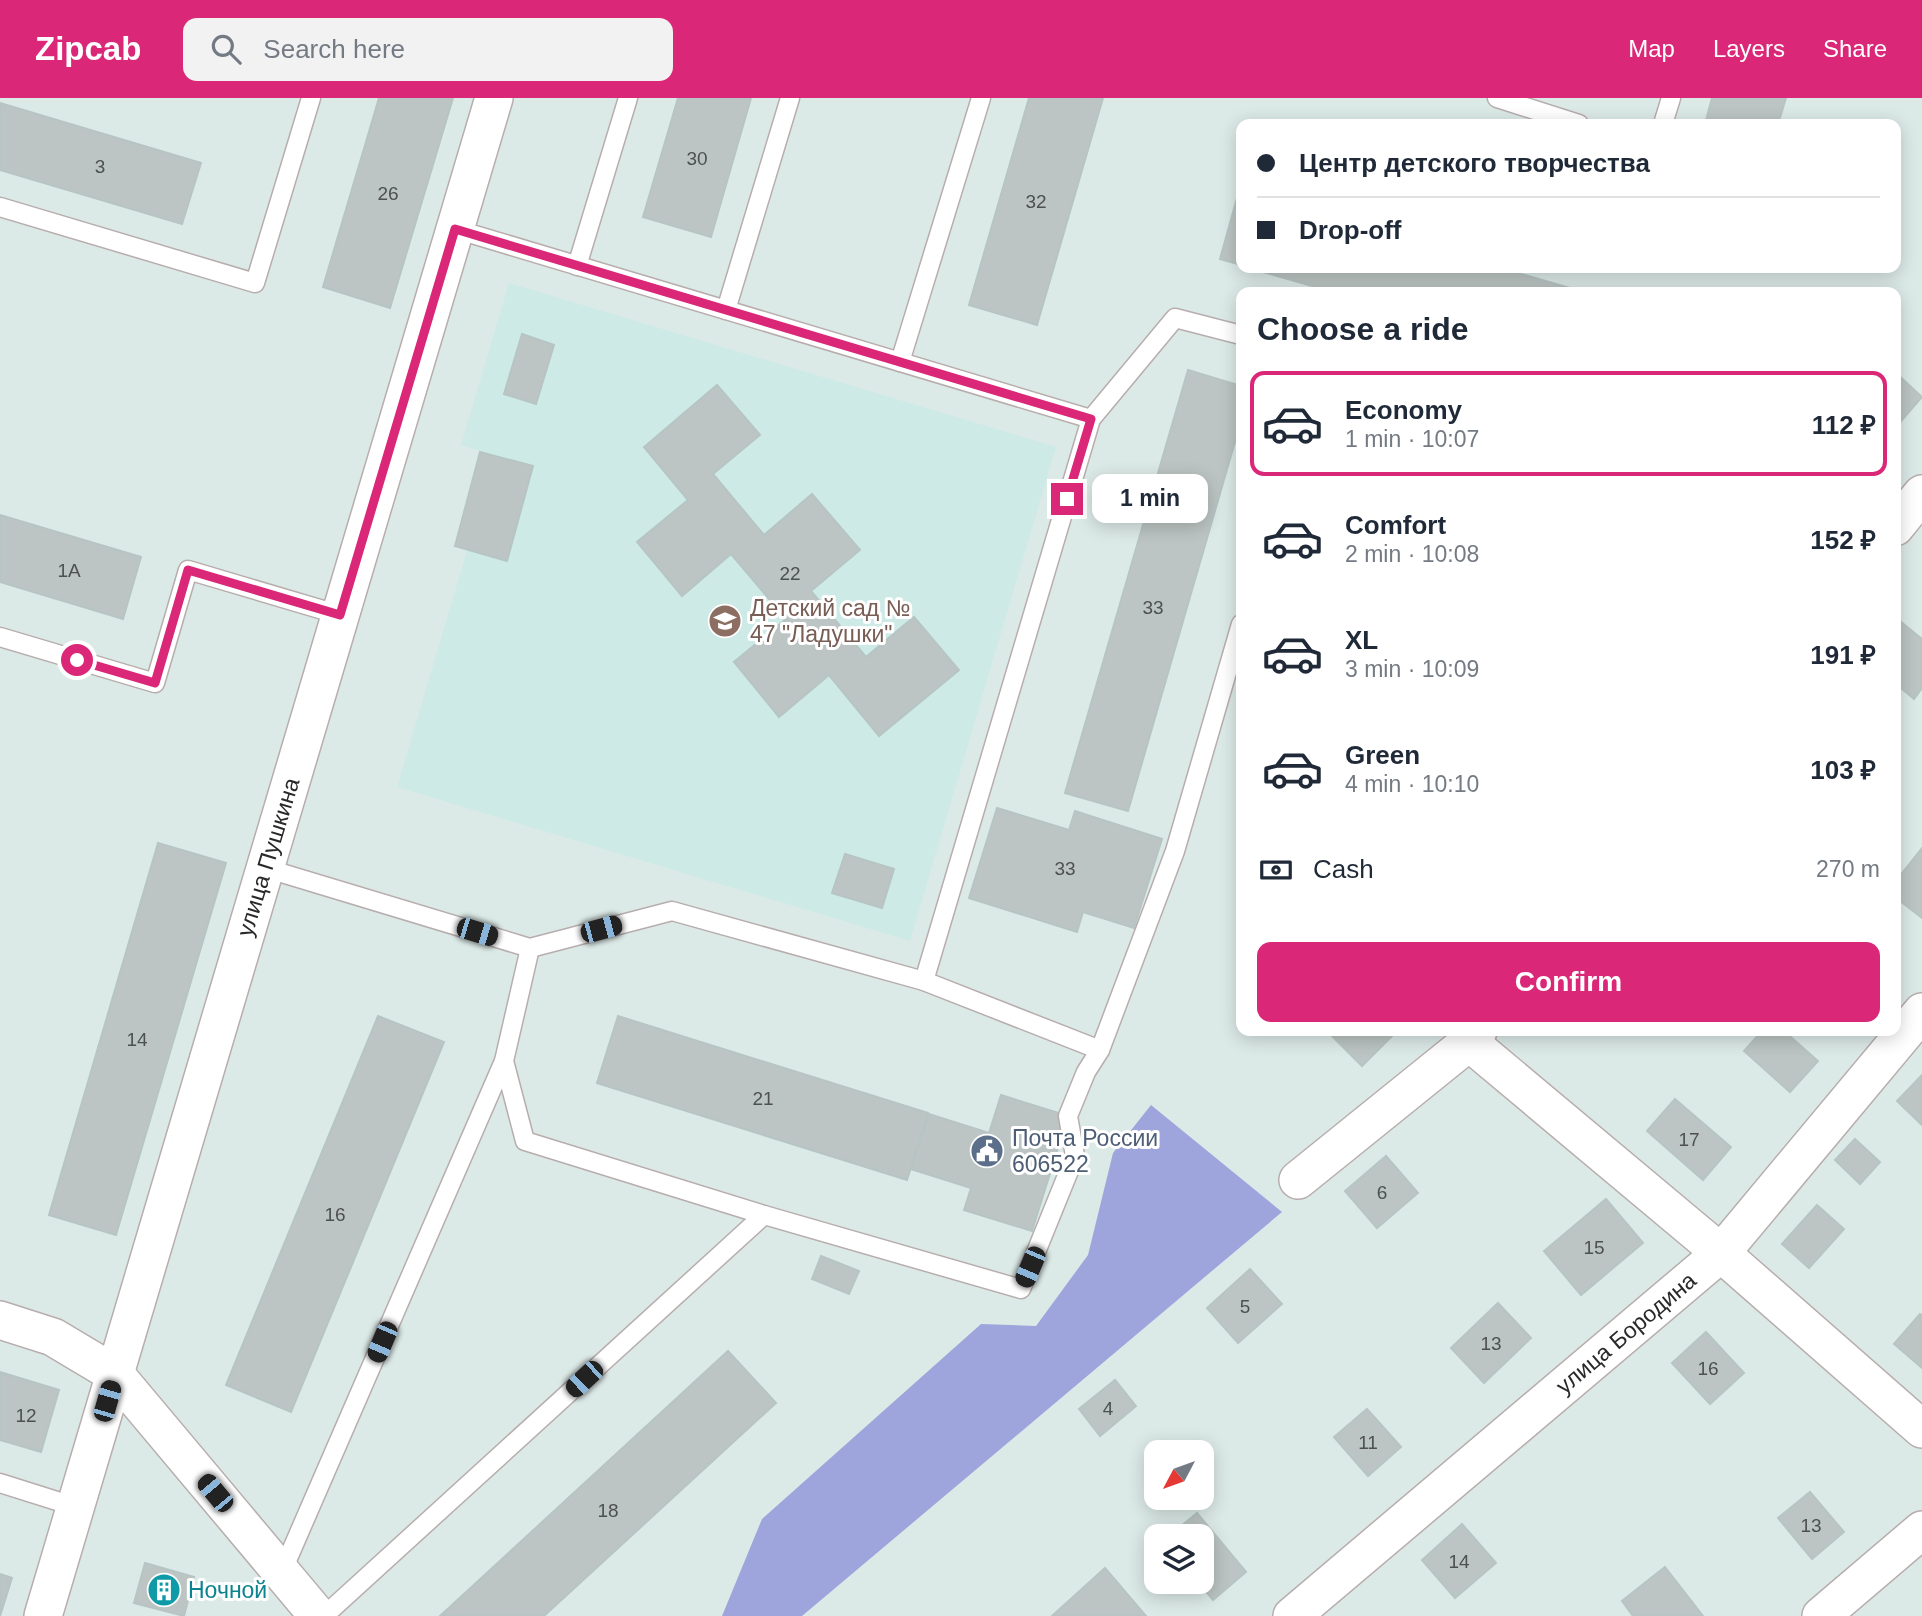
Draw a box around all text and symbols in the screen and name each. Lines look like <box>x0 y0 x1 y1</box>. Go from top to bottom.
search box <box>183 18 673 81</box>
text: Zipcab <box>35 30 141 67</box>
icon: search <box>207 30 245 68</box>
text: Search here <box>263 34 405 64</box>
text: Map <box>1628 35 1675 62</box>
text: Layers <box>1713 35 1785 62</box>
text: Share <box>1823 35 1887 62</box>
house number: 30 <box>686 148 708 169</box>
text: Центр детского творчества <box>1299 148 1650 178</box>
house number: 3 <box>95 156 105 177</box>
house number: 26 <box>377 183 399 204</box>
house number: 32 <box>1025 191 1047 212</box>
text: Drop-off <box>1299 215 1402 245</box>
text: Choose a ride <box>1257 311 1469 347</box>
icon: car <box>1261 392 1324 455</box>
text: Economy <box>1345 395 1462 425</box>
text: 112 ₽ <box>1812 410 1876 440</box>
text: 1 min · 10:07 <box>1345 426 1479 452</box>
callout: 1 min <box>1092 474 1207 524</box>
route end <box>1051 483 1083 515</box>
text: 1 min <box>1120 485 1180 511</box>
icon: car <box>1261 507 1324 570</box>
text: Comfort <box>1345 510 1446 540</box>
text: 152 ₽ <box>1810 525 1876 555</box>
text: 2 min · 10:08 <box>1345 541 1479 567</box>
house number: 1А <box>57 560 81 581</box>
house number: 22 <box>779 563 801 584</box>
place label: Детский сад № 47 "Ладушки" <box>750 595 910 647</box>
house number: 33 <box>1142 597 1164 618</box>
school or university icon: Детский сад № 47 "Ладушки" <box>706 602 744 640</box>
icon: car <box>1261 622 1324 685</box>
text: XL <box>1345 625 1378 655</box>
text: 191 ₽ <box>1810 640 1876 670</box>
route start <box>61 644 93 676</box>
text: 3 min · 10:09 <box>1345 656 1479 682</box>
icon: car <box>1261 737 1324 800</box>
text: Green <box>1345 740 1420 770</box>
text: 103 ₽ <box>1810 755 1876 785</box>
text: 4 min · 10:10 <box>1345 771 1479 797</box>
street label: улица Пушкина <box>232 774 305 939</box>
icon: cash <box>1257 851 1295 889</box>
text: Cash <box>1313 854 1374 884</box>
text: 270 m <box>1816 856 1880 882</box>
house number: 33 <box>1054 858 1076 879</box>
car <box>578 913 625 945</box>
car <box>454 916 501 948</box>
button: Confirm <box>1257 942 1880 1022</box>
house number: 14 <box>126 1029 148 1050</box>
house number: 21 <box>752 1088 774 1109</box>
place label: Почта России 606522 <box>1012 1125 1158 1177</box>
house number: 17 <box>1678 1129 1700 1150</box>
public building icon: Почта России 606522 <box>968 1132 1006 1170</box>
house number: 6 <box>1377 1182 1387 1203</box>
house number: 16 <box>324 1204 346 1225</box>
house number: 15 <box>1583 1237 1605 1258</box>
car <box>1013 1244 1048 1290</box>
street label: улица Бородина <box>1551 1267 1701 1399</box>
house number: 5 <box>1240 1296 1250 1317</box>
car <box>365 1319 400 1365</box>
house number: 13 <box>1480 1333 1502 1354</box>
car <box>562 1357 607 1401</box>
house number: 16 <box>1697 1358 1719 1379</box>
car <box>92 1378 123 1424</box>
house number: 4 <box>1103 1398 1114 1419</box>
house number: 12 <box>15 1405 37 1426</box>
house number: 11 <box>1358 1432 1378 1453</box>
north arrow <box>1144 1440 1214 1510</box>
map controls <box>1144 1440 1214 1594</box>
car <box>194 1470 237 1516</box>
house number: 18 <box>597 1500 619 1521</box>
house number: 13 <box>1800 1515 1822 1536</box>
button: layers <box>1144 1524 1214 1594</box>
house number: 14 <box>1448 1551 1470 1572</box>
building icon: Ночной <box>145 1571 183 1609</box>
place label: Ночной <box>188 1577 267 1603</box>

